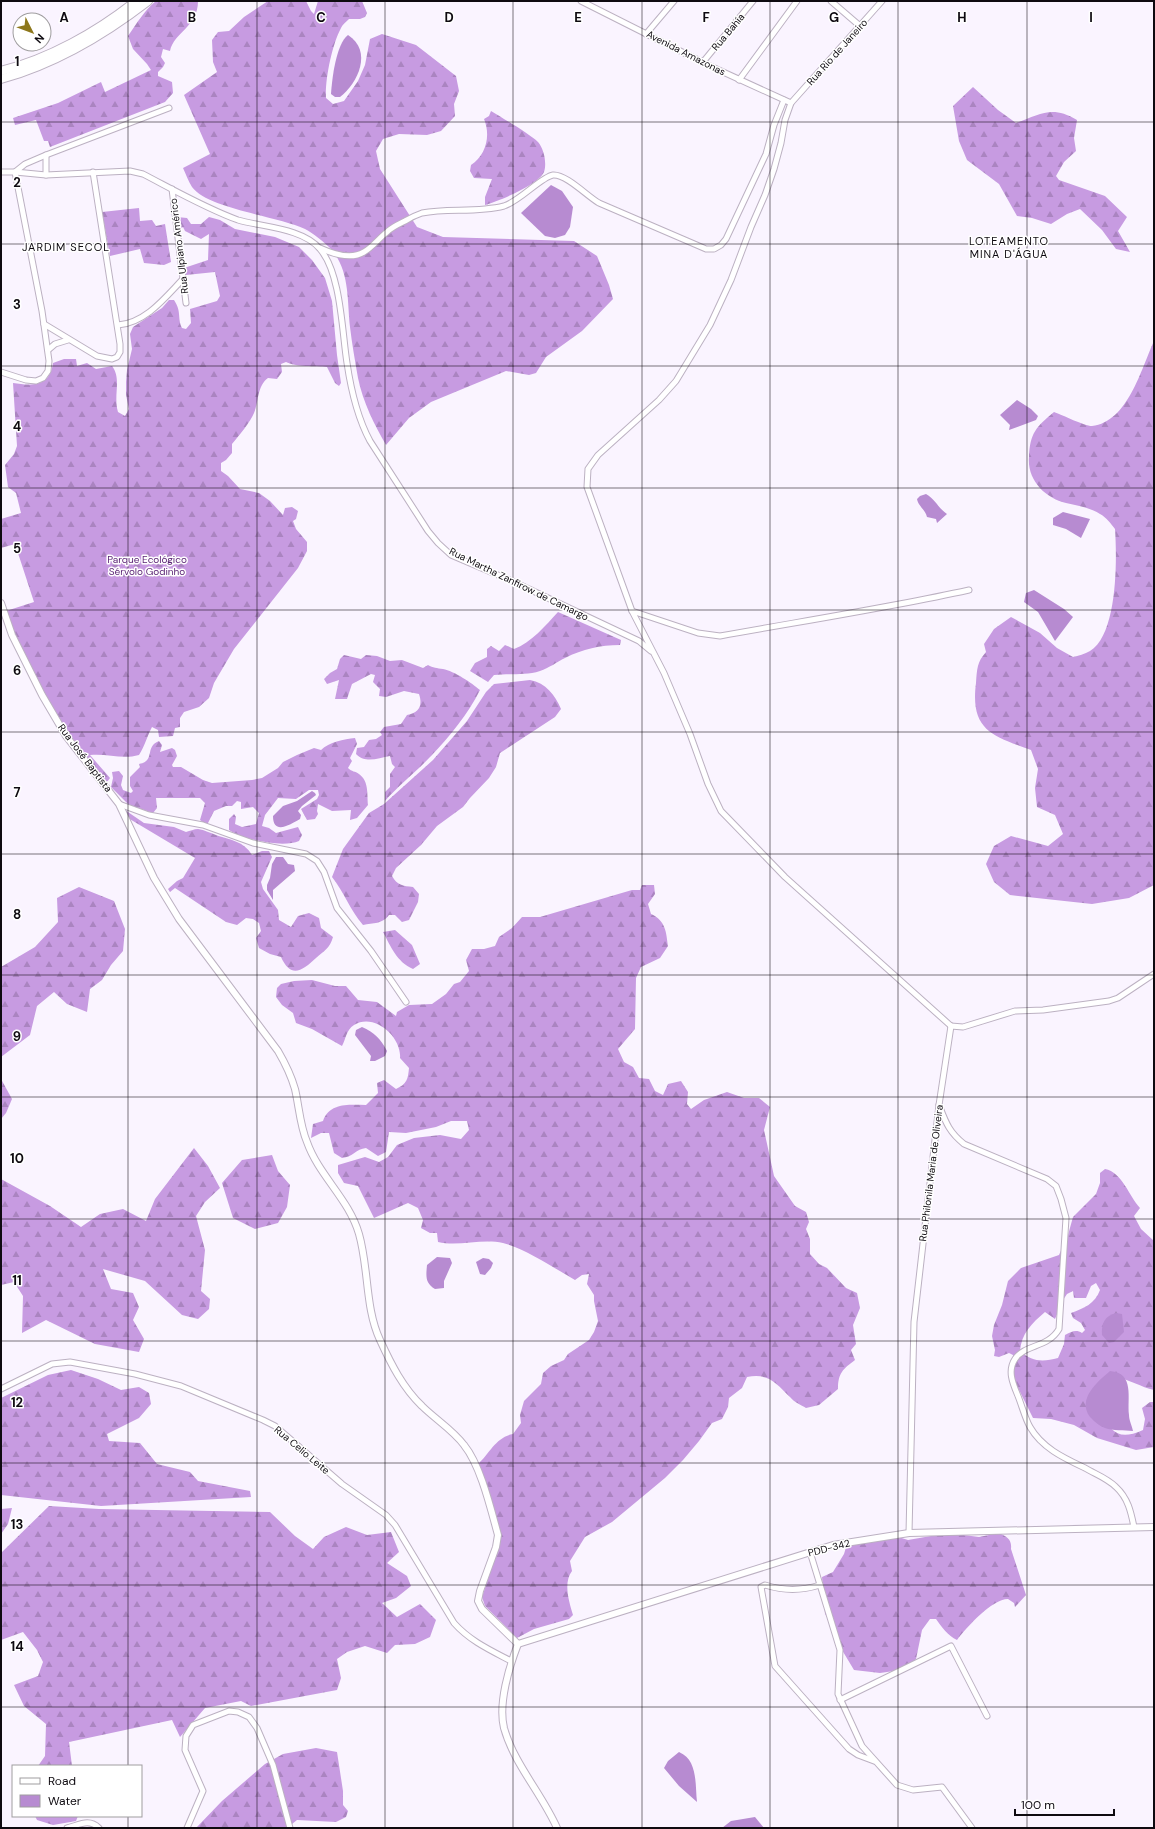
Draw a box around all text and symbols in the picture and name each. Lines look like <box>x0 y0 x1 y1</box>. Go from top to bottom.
text: A <box>59 9 69 26</box>
text: B <box>188 9 196 26</box>
text: C <box>316 9 326 26</box>
text: D <box>444 9 454 26</box>
text: E <box>574 9 582 26</box>
text: F <box>702 9 710 26</box>
text: G <box>829 9 839 26</box>
text: H <box>957 9 967 26</box>
text: I <box>1089 9 1093 26</box>
street label: Rua Bahía <box>709 11 747 53</box>
north arrow <box>12 12 52 52</box>
street label: Rua Rio de Janeiro <box>804 16 870 88</box>
street label: Avenida Amazonas <box>644 27 728 79</box>
text: N <box>32 31 47 46</box>
text: 1 <box>15 53 19 70</box>
text: 2 <box>13 174 21 191</box>
street label: Rua Ulpiano Américo <box>167 198 191 294</box>
district label: LOTEAMENTO MINA D'ÁGUA <box>969 234 1049 261</box>
district label: JARDIM SECOL <box>22 240 110 254</box>
text: 3 <box>13 296 21 313</box>
text: 4 <box>13 418 21 435</box>
text: 5 <box>13 540 21 557</box>
street label: Rua Martha Zanfirow de Camargo <box>447 545 591 623</box>
park label: Parque Ecológico Sérvolo Godinho <box>107 553 187 578</box>
text: 6 <box>13 662 21 679</box>
street label: Rua José Baptista <box>55 721 115 795</box>
text: 7 <box>14 784 21 801</box>
text: 8 <box>13 906 21 923</box>
text: 9 <box>13 1028 21 1045</box>
street label: Rua Philonila Maria de Oliveira <box>916 1104 946 1242</box>
text: 10 <box>10 1150 24 1167</box>
text: 11 <box>12 1272 22 1289</box>
text: 12 <box>11 1394 23 1411</box>
street label: Rua Celio Leite <box>272 1423 333 1477</box>
text: 13 <box>11 1516 23 1533</box>
street label: PDD-342 <box>807 1536 852 1559</box>
text: 14 <box>10 1638 24 1655</box>
legend <box>12 1765 142 1817</box>
text: Road <box>48 1773 76 1789</box>
scale bar <box>1015 1791 1114 1817</box>
text: Water <box>48 1793 82 1809</box>
text: 100 m <box>1021 1797 1055 1813</box>

